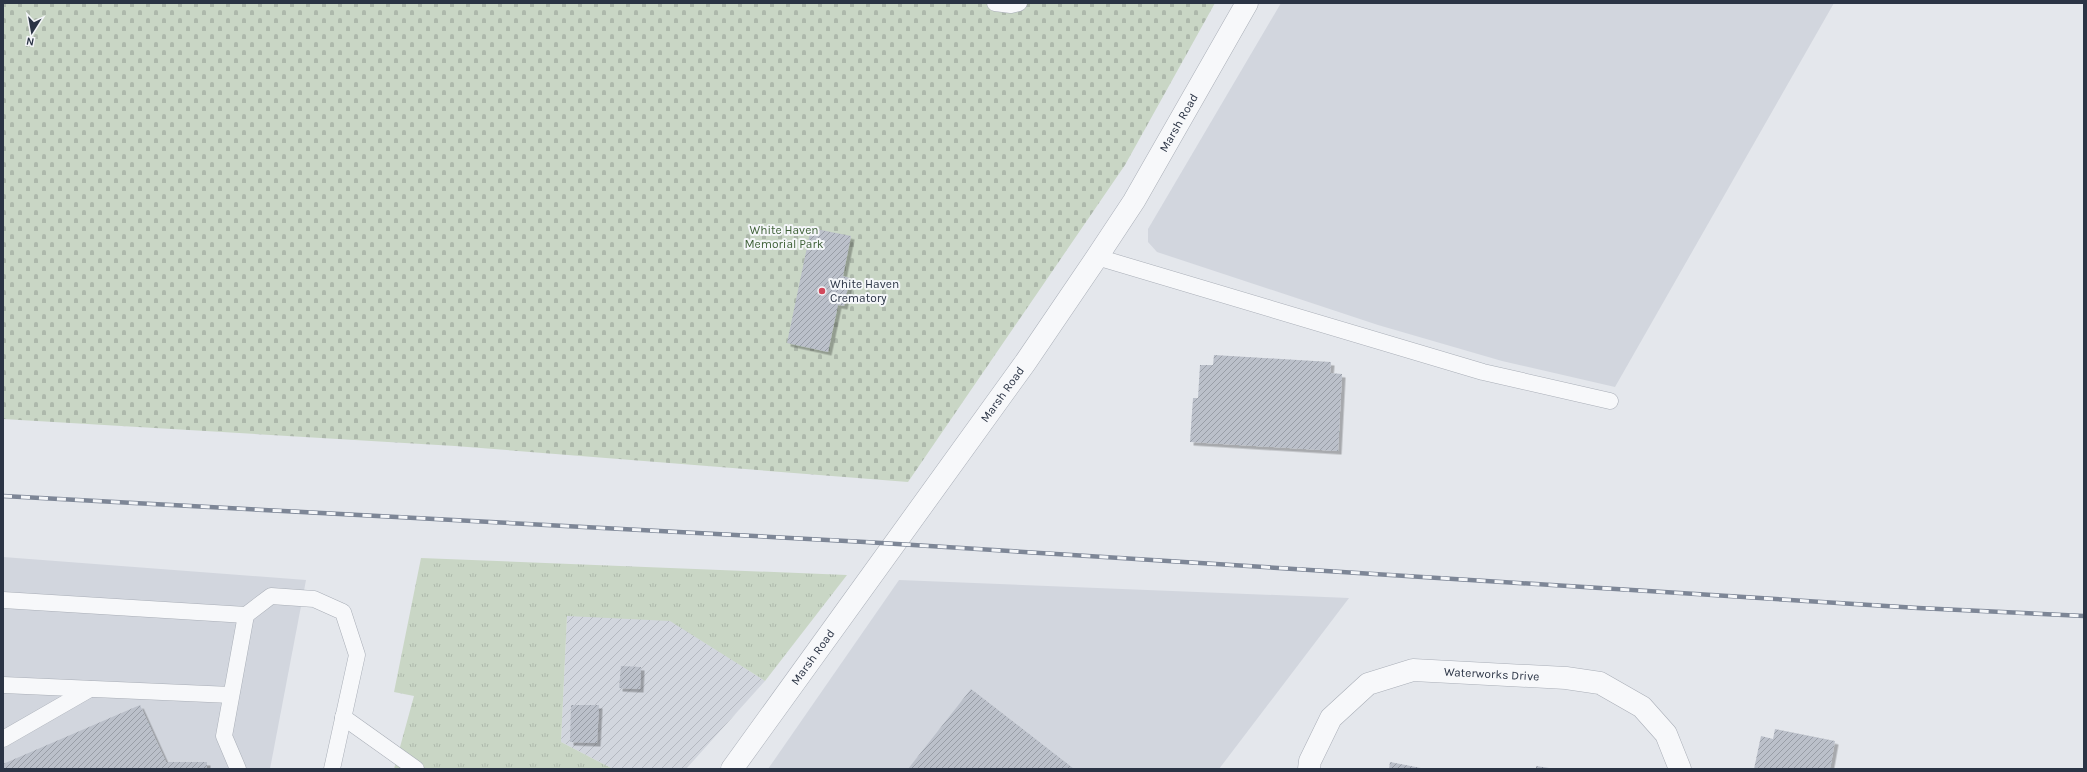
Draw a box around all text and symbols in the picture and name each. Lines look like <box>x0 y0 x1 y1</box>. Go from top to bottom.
north arrow <box>12 12 52 52</box>
text: N <box>25 34 35 48</box>
street label: Marsh Road <box>1156 91 1201 155</box>
park label: White Haven Memorial Park <box>744 223 824 251</box>
place label: White Haven Crematory <box>830 277 899 305</box>
marker: White Haven Crematory <box>817 286 827 296</box>
street label: Marsh Road <box>978 364 1027 425</box>
street label: Marsh Road <box>788 627 838 688</box>
street label: Waterworks Drive <box>1444 665 1540 684</box>

